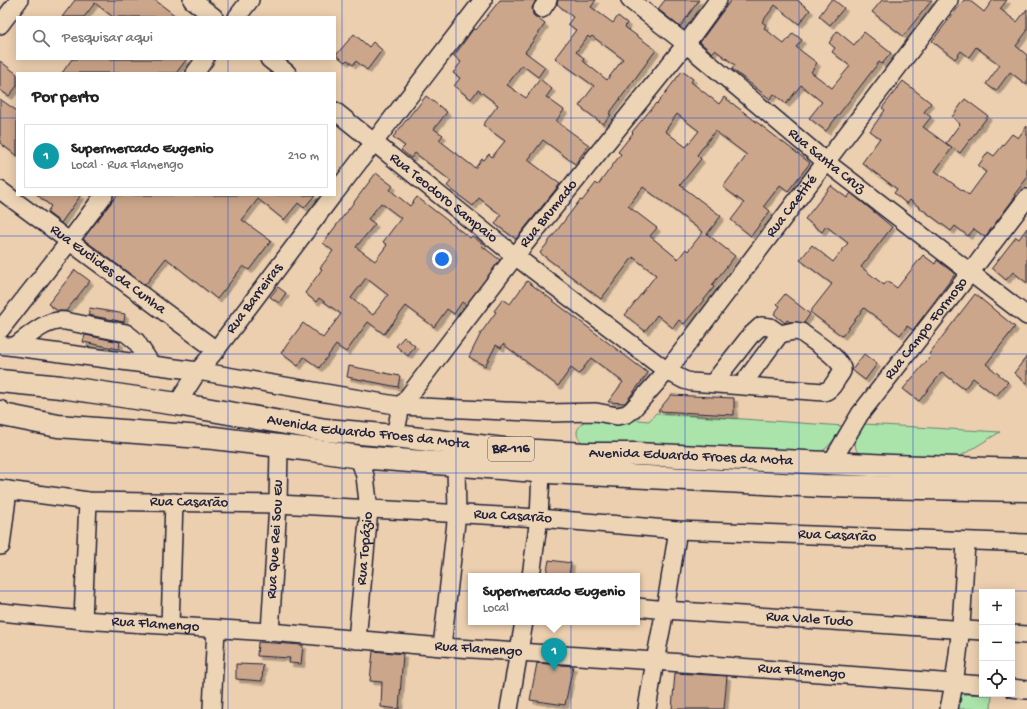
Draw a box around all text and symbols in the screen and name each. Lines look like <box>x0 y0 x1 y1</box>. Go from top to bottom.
search box <box>16 16 336 60</box>
icon: search <box>30 27 52 49</box>
text: Pesquisar aqui <box>62 29 153 47</box>
text: Por perto <box>32 88 99 108</box>
street label: Rua Santa Cruz <box>784 125 869 198</box>
text: Supermercado Eugenio <box>71 140 214 158</box>
text: 1 <box>43 149 49 164</box>
text: 210 m <box>288 149 319 164</box>
street label: Rua Teodoro Sampaio <box>385 149 501 247</box>
text: Local · Rua Flamengo <box>71 158 183 173</box>
street label: Rua Caetité <box>762 171 822 241</box>
street label: Rua Brumado <box>516 176 582 252</box>
street label: Rua Euclides da Cunha <box>46 221 170 319</box>
your location <box>432 249 452 269</box>
street label: Rua Barreiras <box>222 260 287 338</box>
street label: Rua Campo Formoso <box>881 274 972 384</box>
street label: Avenida Eduardo Froes da Mota <box>265 411 471 454</box>
road number: BR-116 <box>488 437 534 461</box>
street label: Avenida Eduardo Froes da Mota <box>589 445 794 470</box>
street label: Rua Que Rei Sou Eu <box>263 479 287 599</box>
street label: Rua Casarão <box>150 493 229 512</box>
street label: Rua Casarão <box>473 506 553 528</box>
street label: Rua Topázio <box>353 511 378 586</box>
street label: Rua Casarão <box>798 525 877 546</box>
popup <box>468 573 640 625</box>
text: Supermercado Eugenio <box>483 583 625 601</box>
map controls <box>979 589 1015 697</box>
button: + <box>979 589 1015 625</box>
text: Local <box>483 601 509 616</box>
street label: Rua Vale Tudo <box>765 608 854 631</box>
street label: Rua Flamengo <box>111 613 200 636</box>
button: − <box>979 625 1015 661</box>
street label: Rua Flamengo <box>434 637 523 661</box>
pin: 1 <box>541 638 567 671</box>
street label: Rua Flamengo <box>757 660 846 684</box>
button: locate <box>979 661 1015 697</box>

